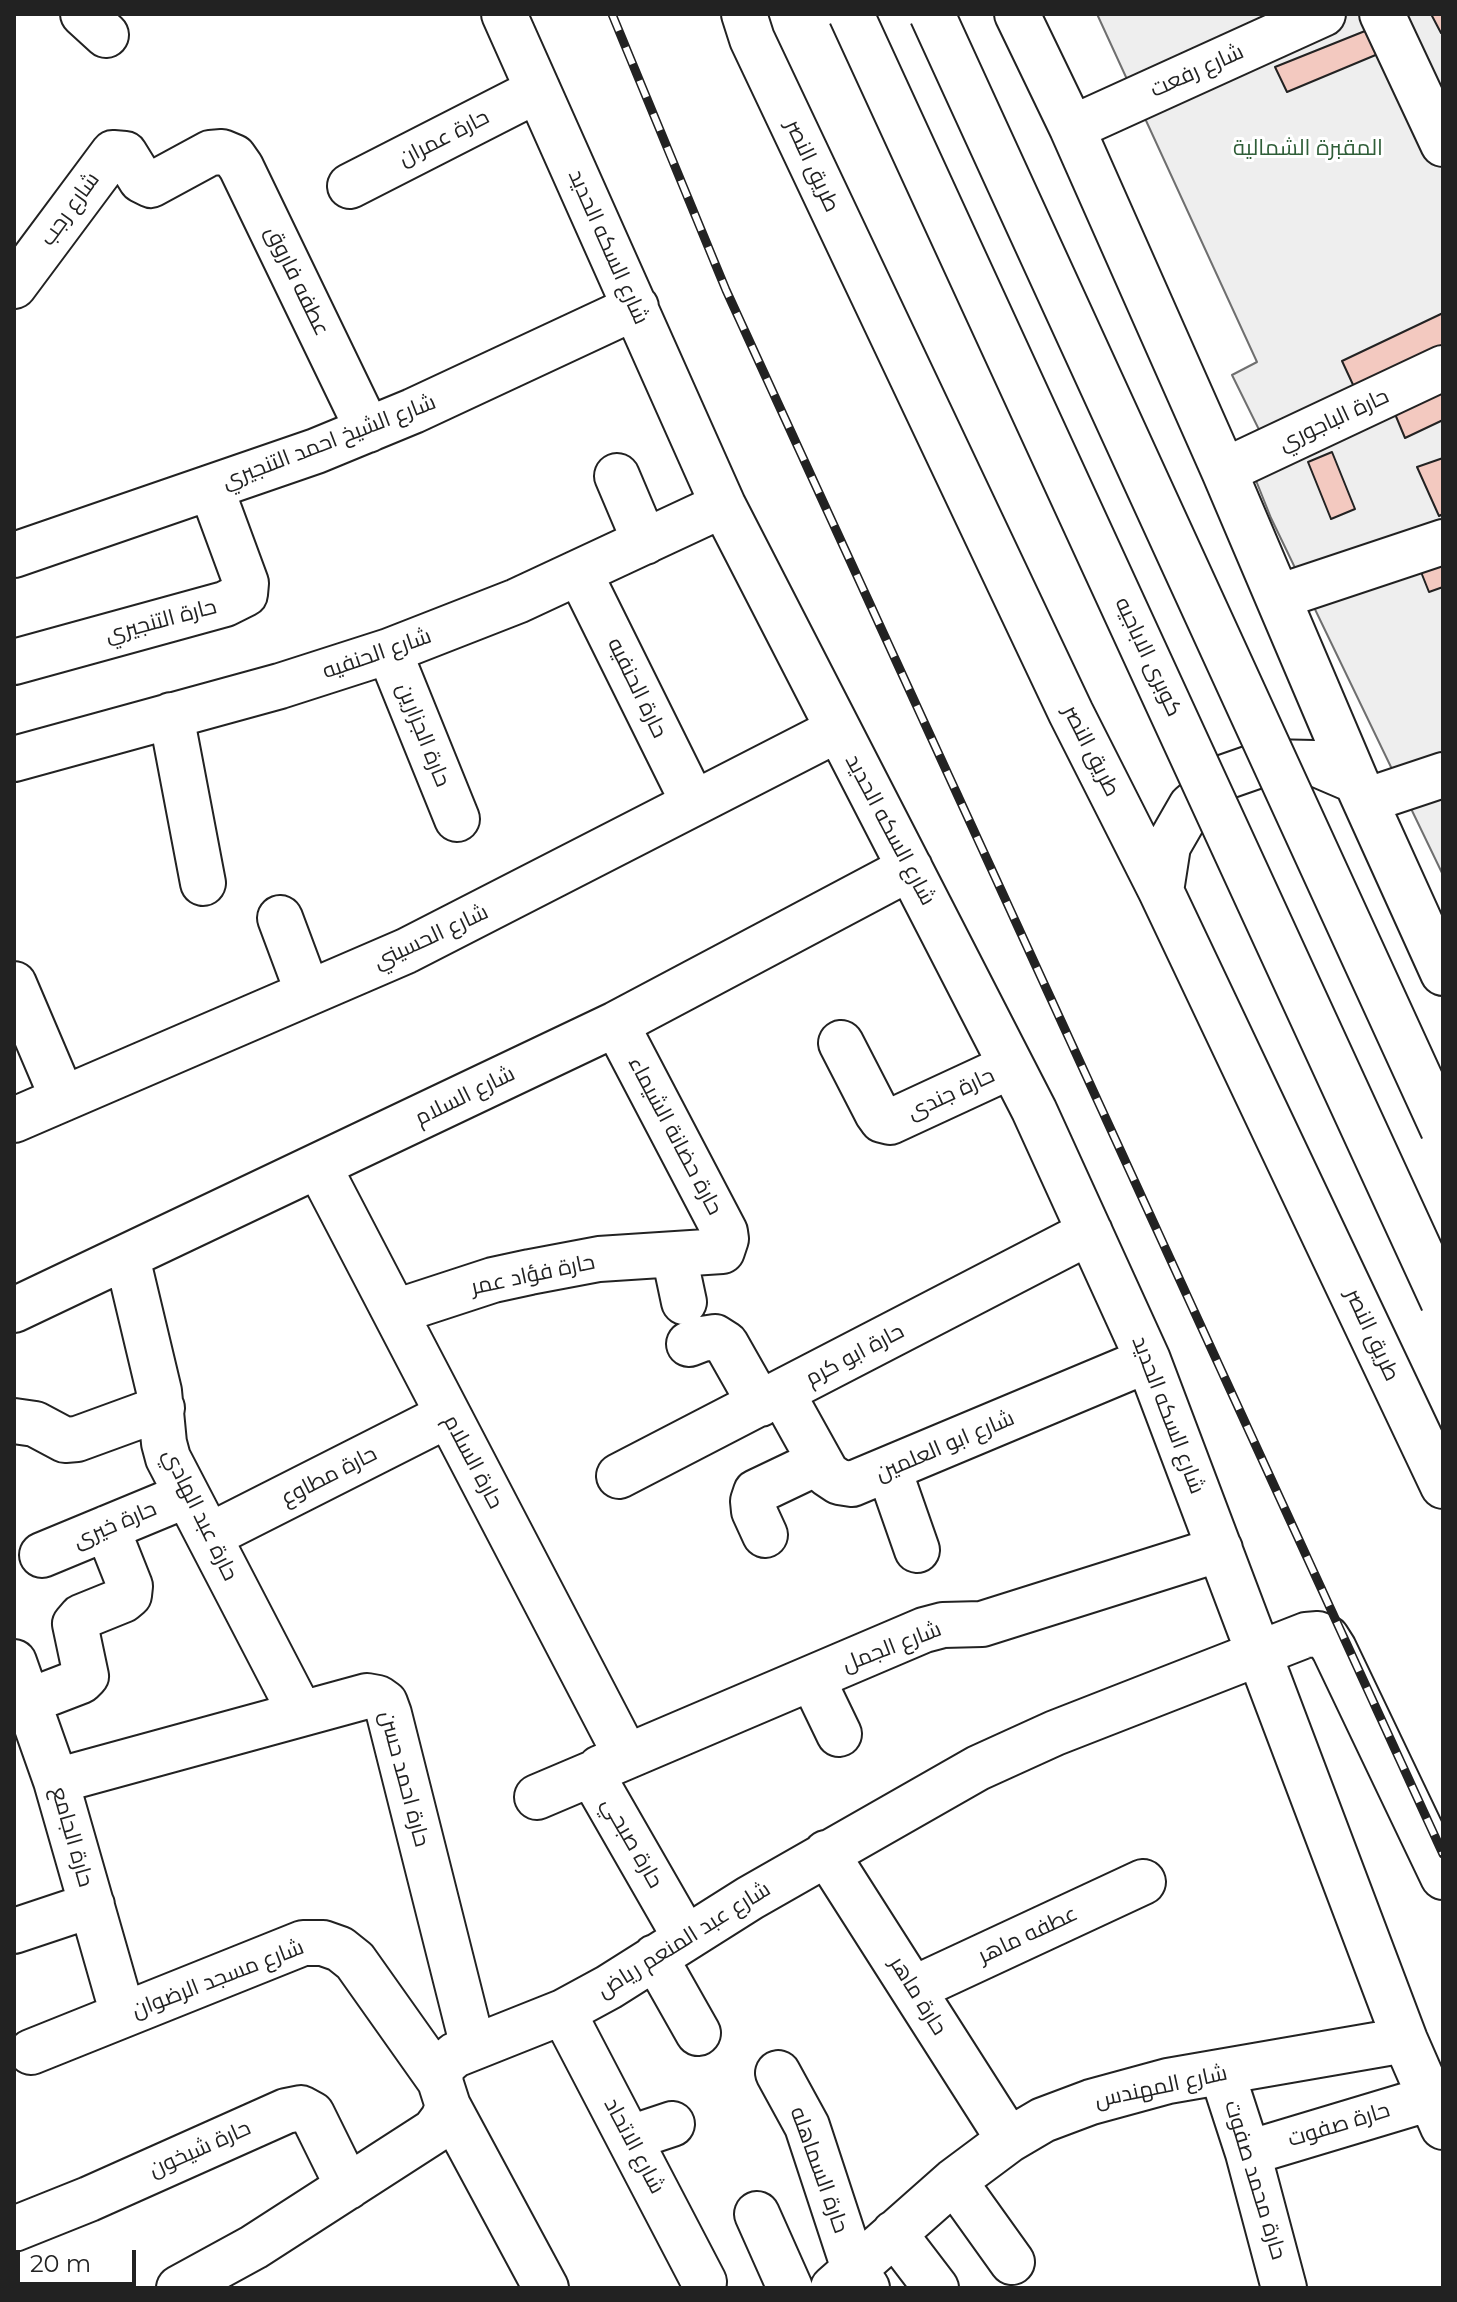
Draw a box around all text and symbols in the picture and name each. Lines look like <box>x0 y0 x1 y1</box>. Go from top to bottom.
street label: شارع رفعت <box>1146 39 1248 103</box>
street label: حارة عمران <box>394 104 494 172</box>
street label: طريق النصر <box>779 116 845 216</box>
park label: المقبرة الشمالية <box>1233 136 1383 162</box>
street label: شارع السكه الحديد <box>562 165 654 329</box>
street label: شارع رجب <box>35 167 105 251</box>
street label: عطفه فاروق <box>259 222 335 340</box>
street label: حارة الباجوري <box>1275 383 1393 457</box>
street label: شارع الشيخ احمد التنجيري <box>218 389 440 495</box>
street label: حارة التنجيري <box>103 593 219 649</box>
street label: كوبرى الاباجيه <box>1109 593 1187 721</box>
street label: شارع الحنفيه <box>319 623 435 685</box>
street label: حارة الحنفيه <box>601 634 673 742</box>
street label: حارة الجزارين <box>390 679 456 791</box>
street label: طريق النصر <box>1057 701 1125 801</box>
street label: شارع السكه الحديد <box>839 750 941 910</box>
street label: شارع الحسيني <box>369 899 493 975</box>
street label: حارة حضانة الشيماء <box>622 1052 728 1220</box>
street label: شارع السلام <box>411 1061 519 1131</box>
street label: حارة جندى <box>903 1062 999 1126</box>
street label: حارة فؤاد عمر <box>469 1249 597 1301</box>
street label: طريق النصر <box>1339 1285 1405 1385</box>
street label: حارة ابو كرم <box>801 1318 909 1392</box>
street label: شارع السكه الحديد <box>1126 1332 1210 1498</box>
street label: شارع ابو العلمين <box>872 1405 1018 1487</box>
street label: حارة السلام <box>437 1411 509 1513</box>
street label: حارة مطاوع <box>277 1441 381 1511</box>
street label: حارة عبد الهادي <box>157 1445 243 1585</box>
street label: حارة خيرى <box>69 1496 161 1554</box>
street label: شارع الجمل <box>839 1616 945 1678</box>
street label: حارة احمد حسن <box>373 1708 435 1850</box>
street label: حارة الجامع <box>45 1784 99 1890</box>
street label: حارة صبحي <box>595 1793 669 1893</box>
street label: شارع عبد المنعم رياض <box>593 1876 775 2004</box>
street label: عطفه ماهر <box>974 1900 1082 1970</box>
street label: شارع مسجد الرضوان <box>128 1934 308 2024</box>
street label: حارة ماهر <box>884 1952 952 2040</box>
street label: شارع المهندس <box>1092 2060 1230 2114</box>
street label: شارع الاتحاد <box>598 2094 670 2198</box>
street label: حارة محمد صفوت <box>1218 2097 1292 2263</box>
street label: حارة صفوت <box>1285 2097 1393 2153</box>
street label: حارة السماهله <box>784 2103 854 2237</box>
street label: حارة شيخون <box>145 2115 255 2183</box>
scale bar <box>20 2234 140 2284</box>
text: 20 m <box>30 2249 91 2278</box>

